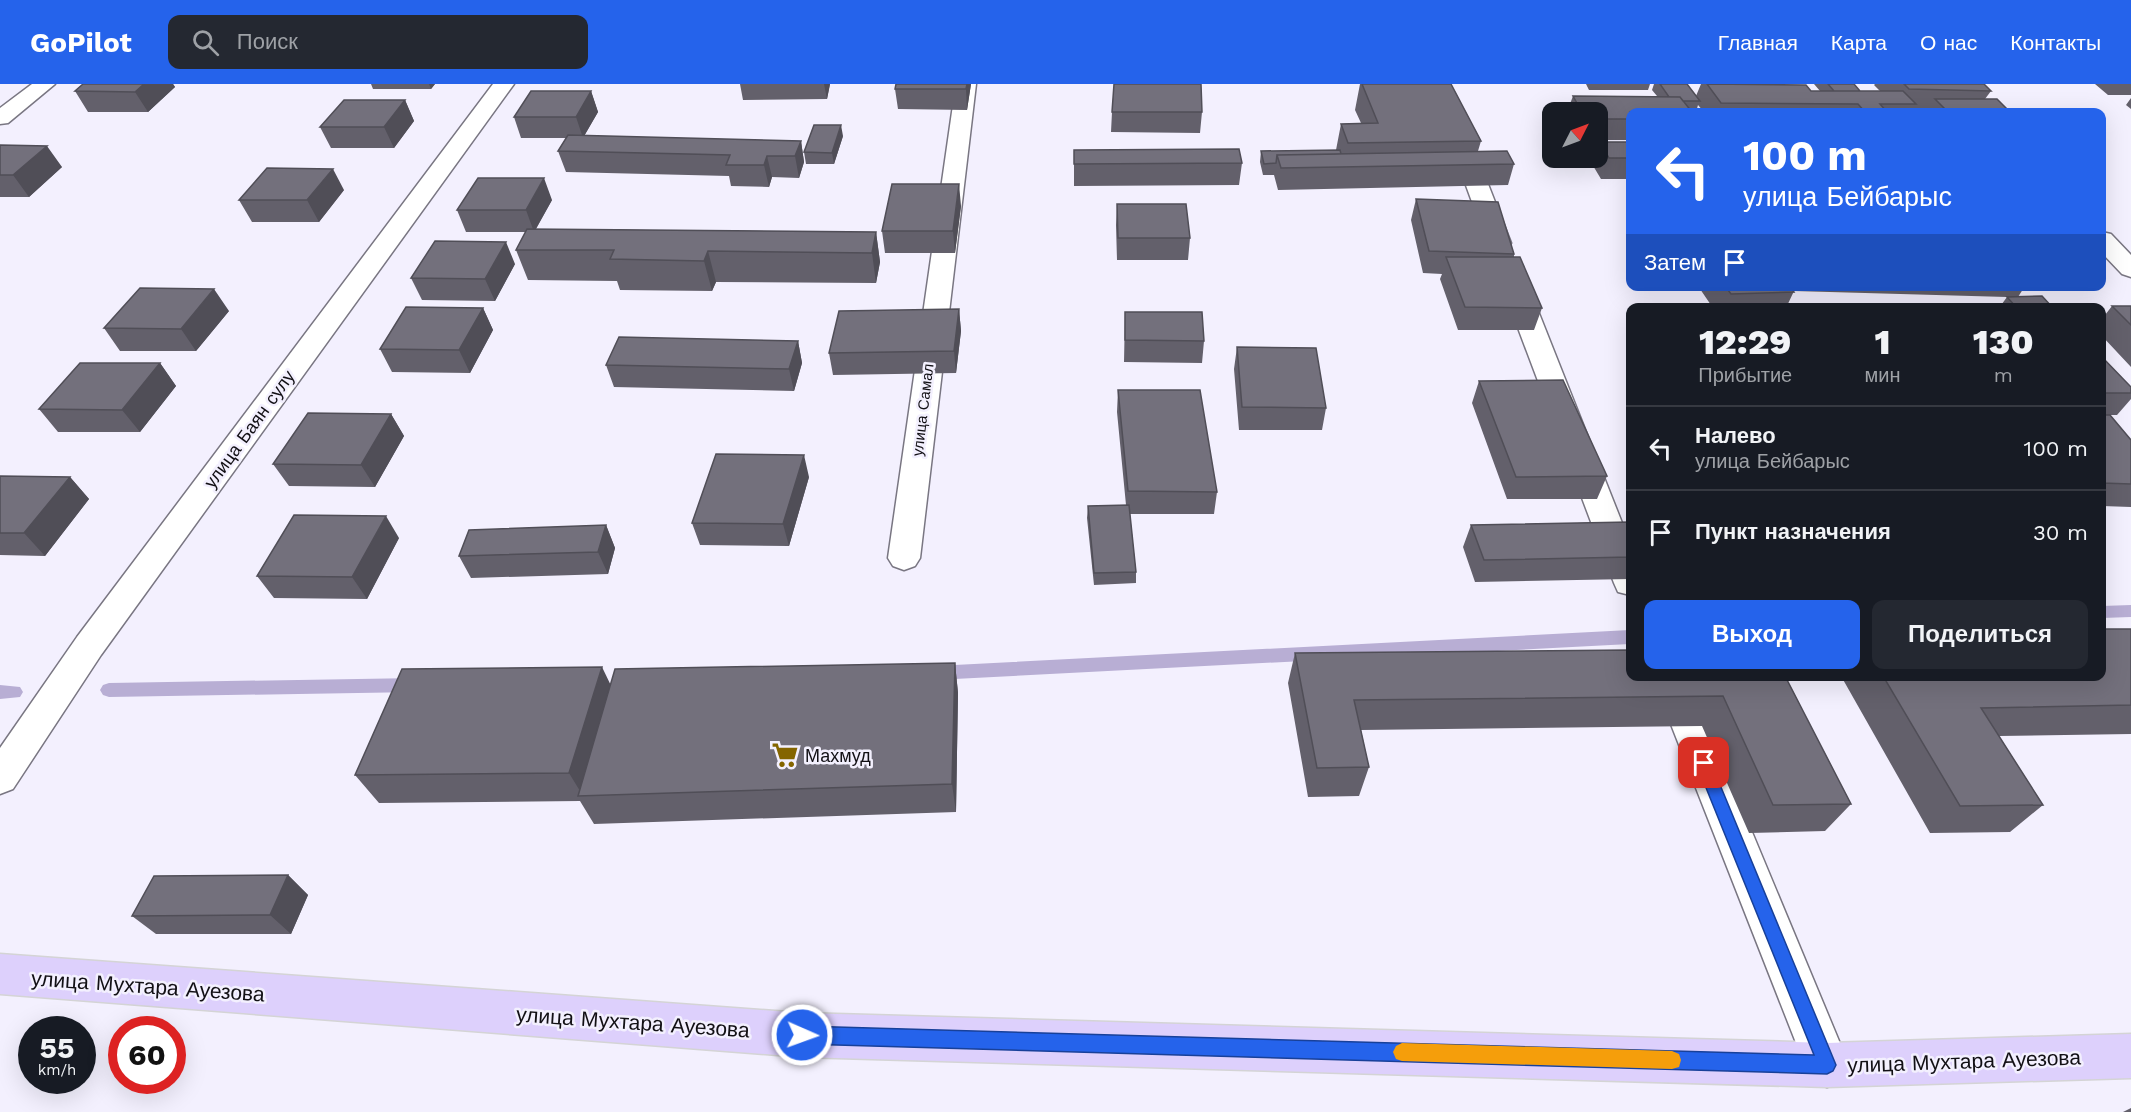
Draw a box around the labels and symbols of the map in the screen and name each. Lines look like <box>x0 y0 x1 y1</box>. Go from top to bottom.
north arrow <box>1542 102 1608 168</box>
street label: улица Самал <box>908 363 938 457</box>
street label: улица Баян сулу <box>199 366 299 492</box>
pin <box>1678 737 1729 788</box>
supermarket icon: Махмуд <box>770 740 800 770</box>
place label: Махмуд <box>805 745 871 766</box>
street label: улица Мухтара Ауезова <box>30 965 266 1007</box>
street label: улица Мухтара Ауезова <box>515 1001 751 1043</box>
position arrow <box>770 1003 834 1067</box>
speed limit sign: 60 <box>108 1016 186 1094</box>
street label: улица Мухтара Ауезова <box>1847 1044 2082 1078</box>

